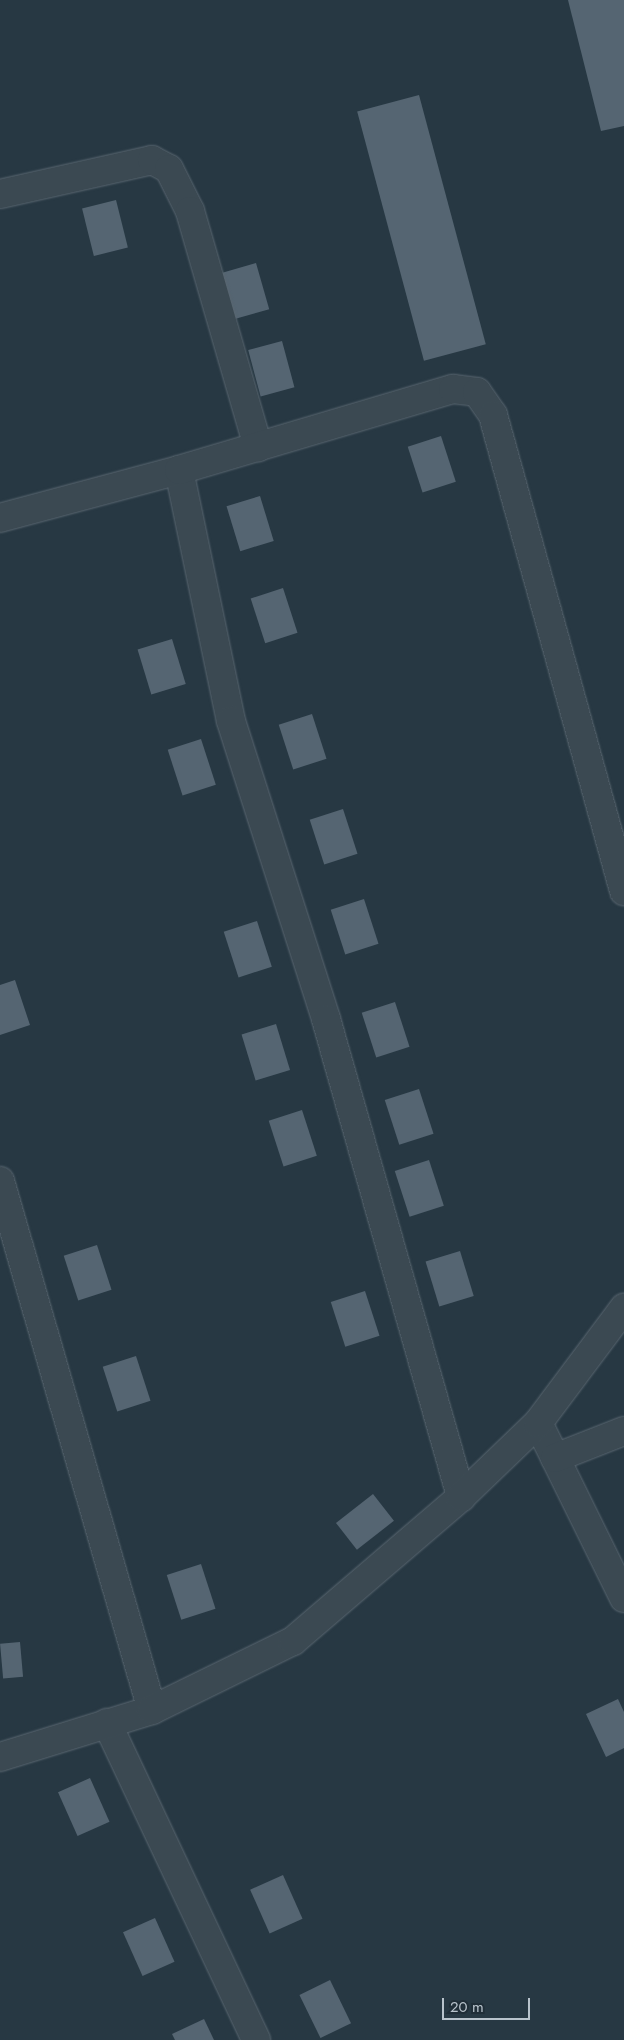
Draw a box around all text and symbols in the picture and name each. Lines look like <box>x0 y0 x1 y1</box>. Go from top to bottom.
scale bar <box>444 1988 532 2020</box>
text: 20 m <box>450 1996 484 2018</box>

